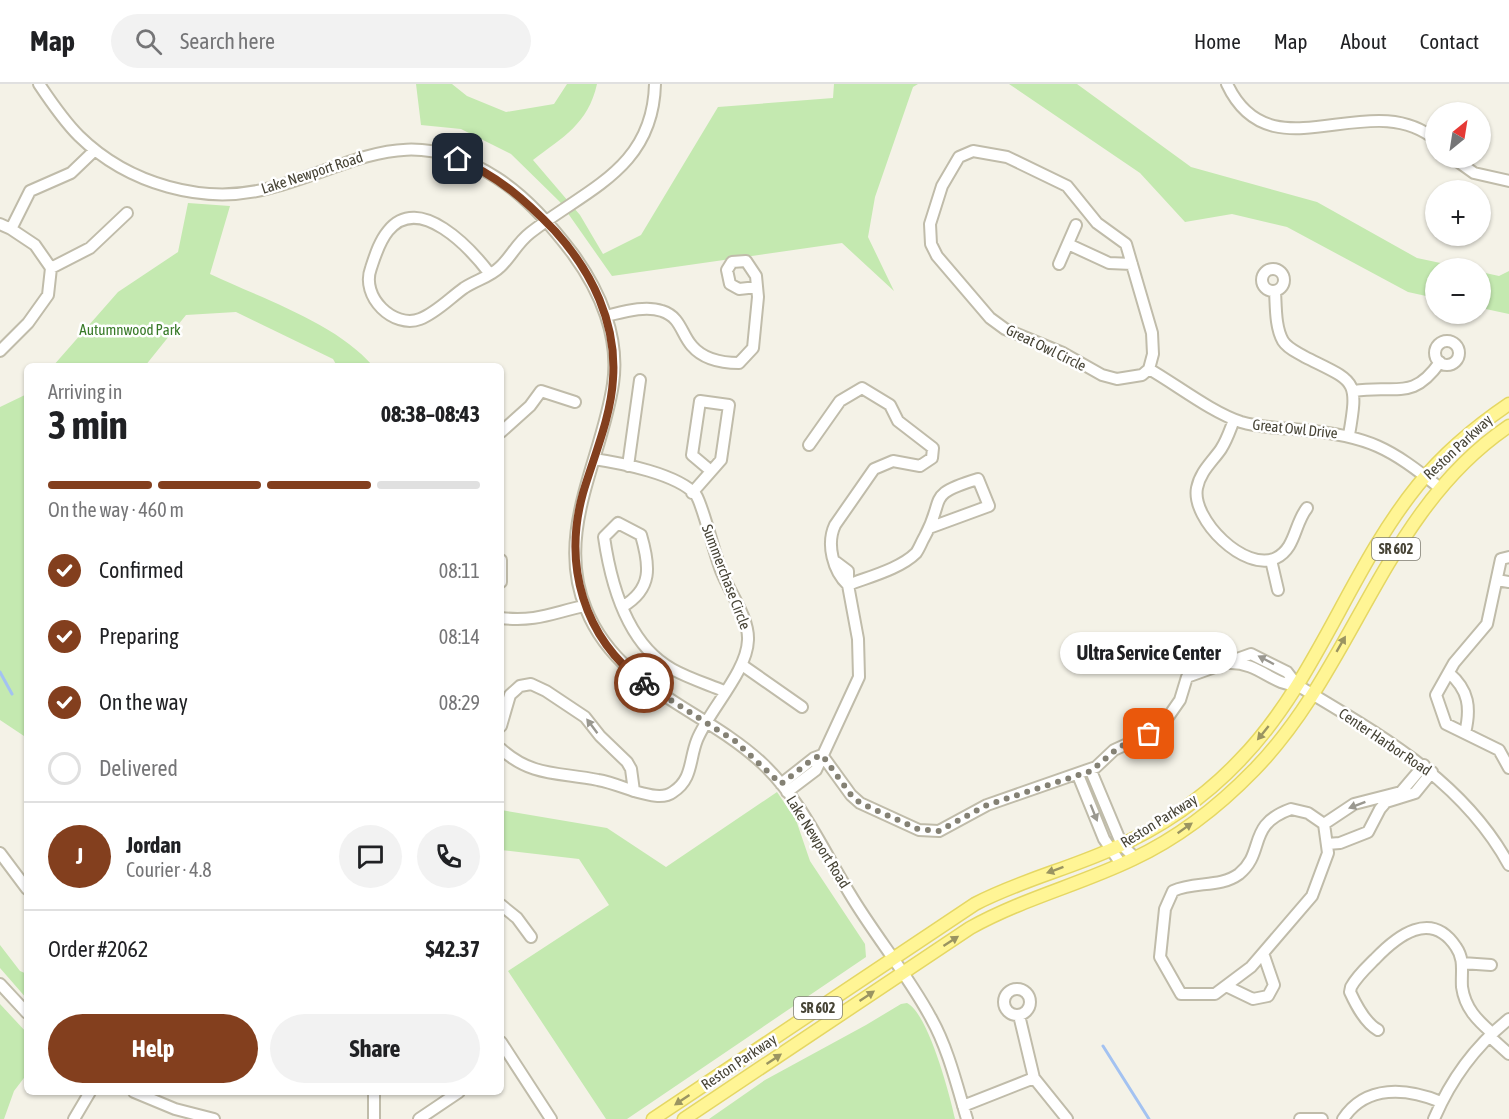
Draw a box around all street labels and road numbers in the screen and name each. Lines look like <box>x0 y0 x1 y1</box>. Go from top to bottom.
street label: Lake Newport Road <box>259 148 365 197</box>
street label: Great Owl Circle <box>1003 321 1089 374</box>
street label: Reston Parkway <box>1420 411 1495 483</box>
street label: Great Owl Drive <box>1252 416 1339 441</box>
street label: Summerchase Circle <box>699 522 754 632</box>
road number: SR 602 <box>1372 538 1420 560</box>
street label: Center Harbor Road <box>1336 704 1435 779</box>
street label: Reston Parkway <box>1117 790 1200 851</box>
street label: Lake Newport Road <box>783 792 854 891</box>
road number: SR 602 <box>794 997 842 1019</box>
street label: Reston Parkway <box>698 1030 780 1093</box>

